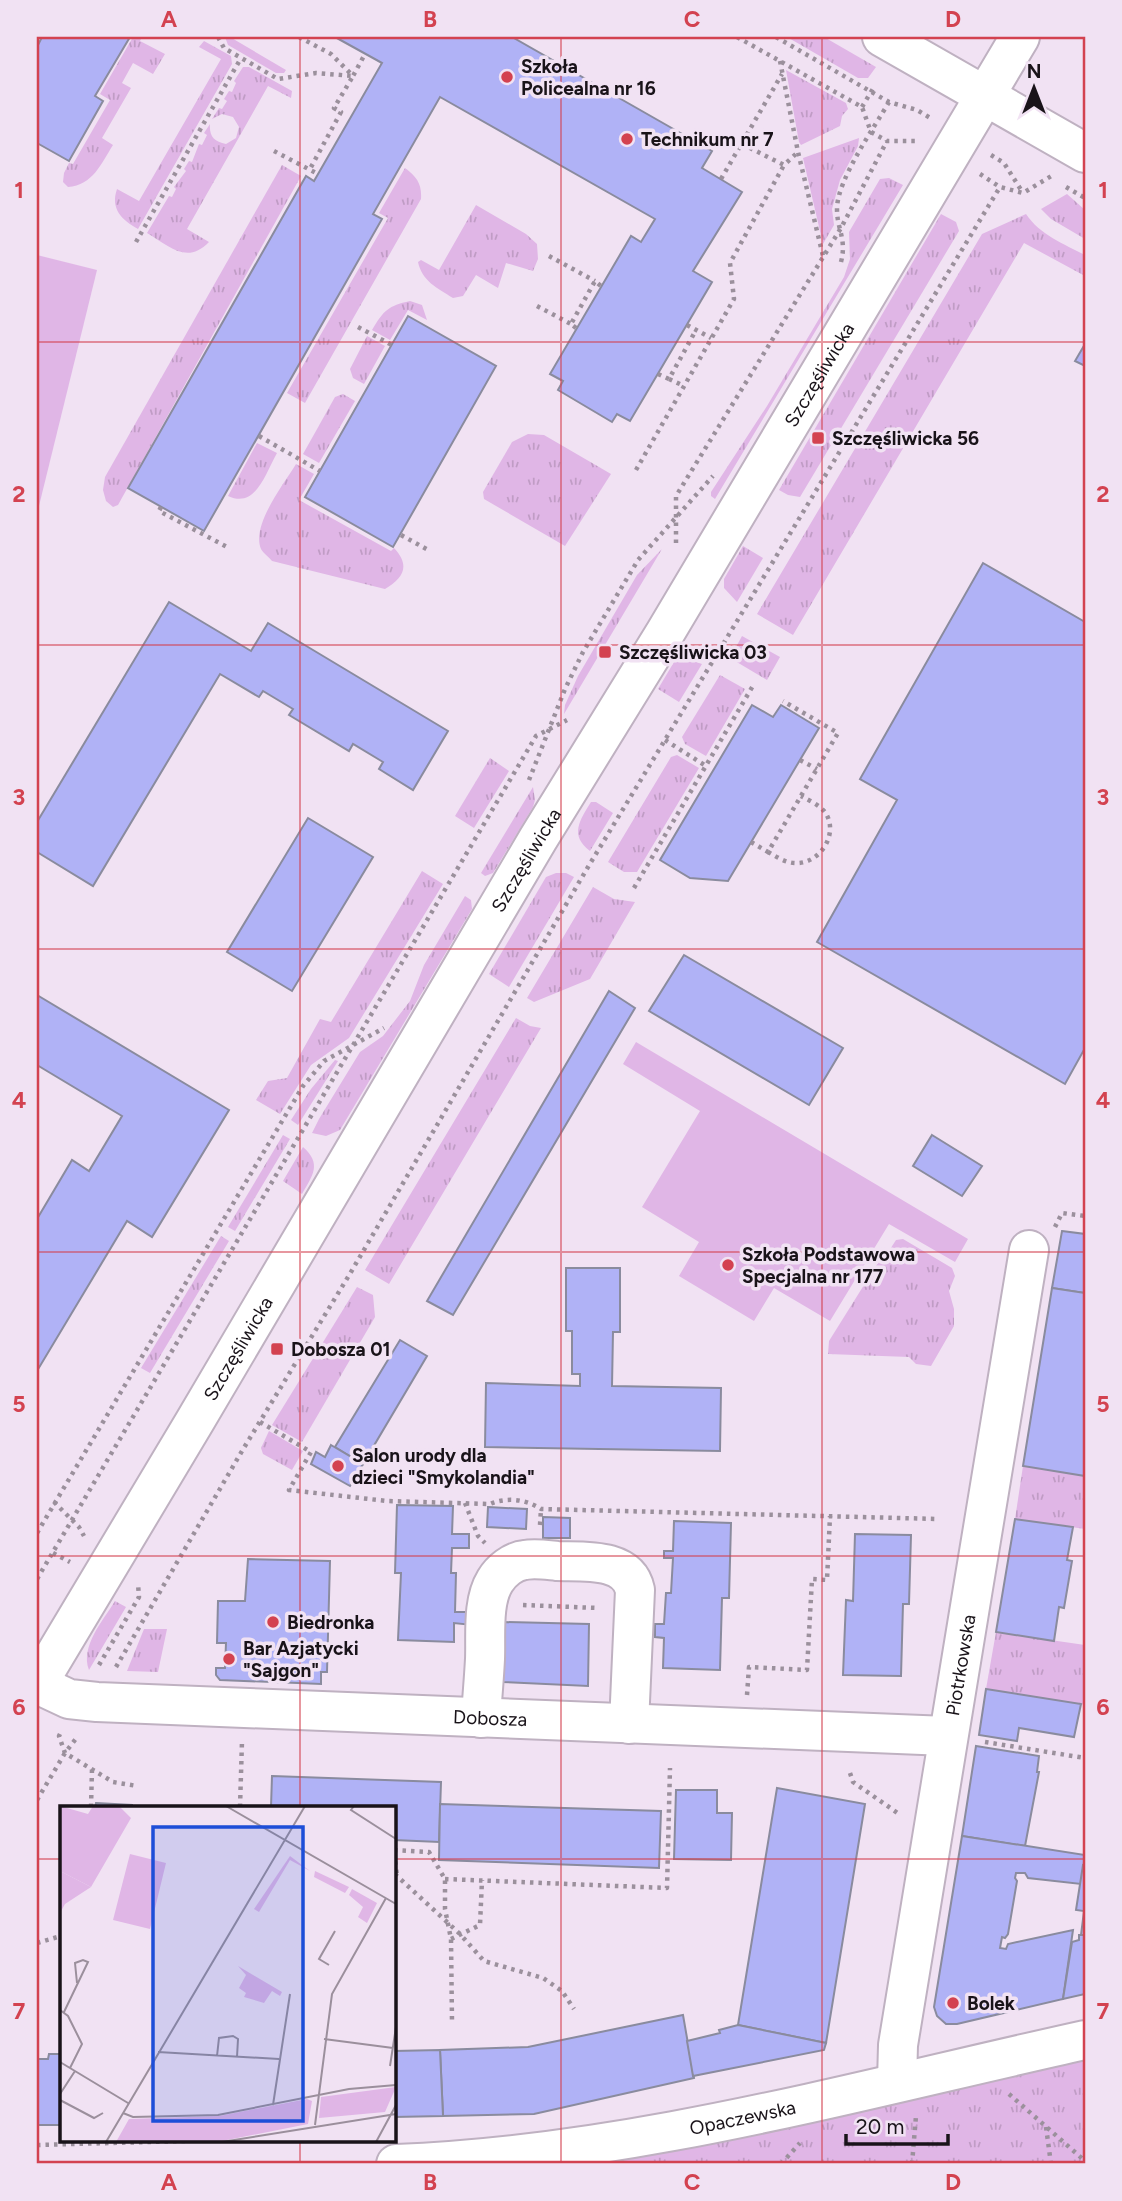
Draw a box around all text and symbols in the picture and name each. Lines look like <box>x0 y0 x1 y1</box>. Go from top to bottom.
text: A <box>161 5 178 33</box>
text: B <box>423 5 437 33</box>
text: C <box>684 5 701 33</box>
text: D <box>945 5 961 33</box>
north arrow <box>1000 52 1070 122</box>
place label: Szkoła Policealna nr 16 <box>521 55 656 100</box>
text: N <box>1027 60 1041 83</box>
marker: Szkoła Policealna nr 16 <box>499 69 515 85</box>
place label: Technikum nr 7 <box>641 128 774 151</box>
marker: Technikum nr 7 <box>619 131 635 147</box>
text: 1 <box>14 176 24 204</box>
text: 1 <box>1098 176 1108 204</box>
street label: Szczęśliwicka <box>780 319 859 431</box>
place label: Szczęśliwicka 56 <box>832 427 979 450</box>
marker: Szczęśliwicka 56 <box>810 430 826 446</box>
text: 2 <box>12 480 26 508</box>
text: 2 <box>1096 480 1110 508</box>
place label: Szczęśliwicka 03 <box>619 641 767 664</box>
marker: Szczęśliwicka 03 <box>597 644 613 660</box>
text: 3 <box>13 783 25 811</box>
text: 3 <box>1097 783 1109 811</box>
street label: Szczęśliwicka <box>487 804 566 916</box>
text: 4 <box>12 1086 26 1114</box>
text: 4 <box>1096 1086 1110 1114</box>
place label: Szkoła Podstawowa Specjalna nr 177 <box>742 1243 915 1288</box>
marker: Szkoła Podstawowa Specjalna nr 177 <box>720 1257 736 1273</box>
street label: Szczęśliwicka <box>199 1292 278 1405</box>
place label: Dobosza 01 <box>291 1338 391 1361</box>
marker: Dobosza 01 <box>269 1341 285 1357</box>
text: 5 <box>12 1390 26 1418</box>
text: 5 <box>1096 1390 1110 1418</box>
place label: Salon urody dla dzieci "Smykolandia" <box>352 1444 535 1489</box>
marker: Salon urody dla dzieci "Smykolandia" <box>330 1458 346 1474</box>
place label: Biedronka <box>287 1611 374 1634</box>
street label: Piotrkowska <box>941 1613 980 1718</box>
marker: Biedronka <box>265 1614 281 1630</box>
place label: Bar Azjatycki "Sajgon" <box>243 1637 359 1682</box>
marker: Bar Azjatycki "Sajgon" <box>221 1651 237 1667</box>
text: 6 <box>12 1693 26 1721</box>
text: 6 <box>1096 1693 1110 1721</box>
street label: Dobosza <box>453 1705 528 1731</box>
inset map <box>60 1806 396 2142</box>
place label: Bolek <box>967 1992 1016 2015</box>
marker: Bolek <box>945 1995 961 2011</box>
text: 7 <box>13 1997 26 2025</box>
text: 7 <box>1097 1997 1110 2025</box>
street label: Opaczewska <box>687 2096 798 2140</box>
scale bar <box>846 2103 947 2147</box>
text: 20 m <box>856 2114 904 2139</box>
text: A <box>161 2168 178 2196</box>
text: B <box>423 2168 437 2196</box>
text: C <box>684 2168 701 2196</box>
text: D <box>945 2168 961 2196</box>

